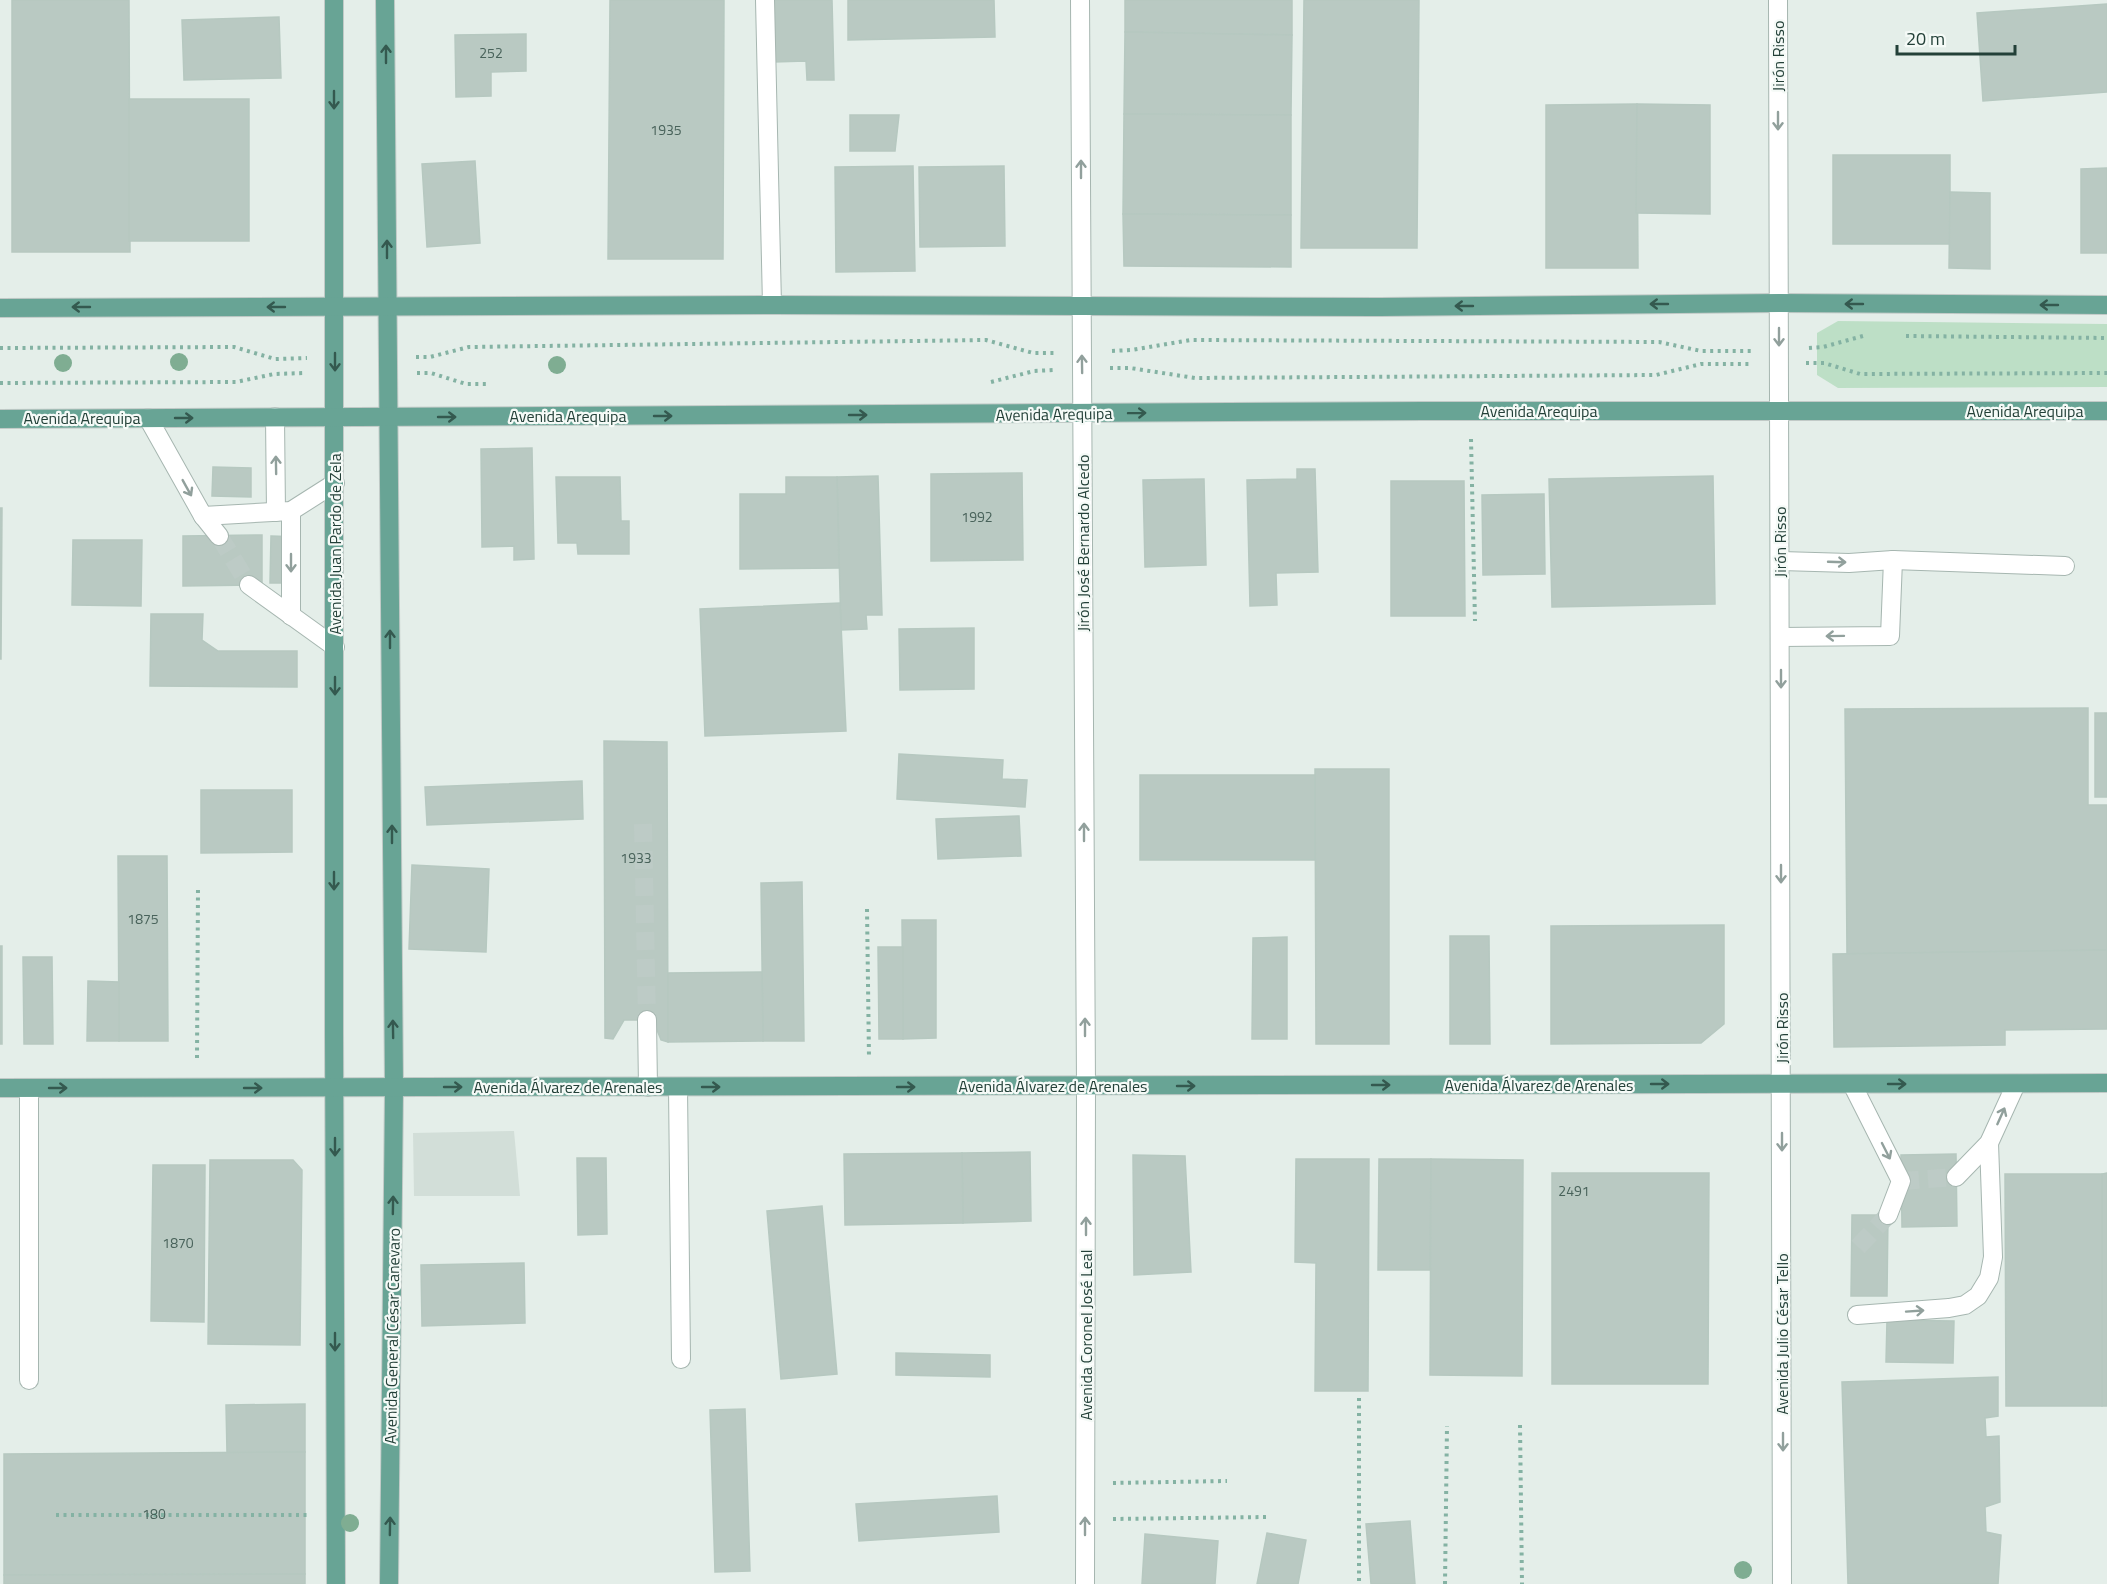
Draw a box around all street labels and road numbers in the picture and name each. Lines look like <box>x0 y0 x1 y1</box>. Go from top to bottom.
street label: Jirón Risso <box>1766 21 1790 91</box>
street label: Avenida Arequipa <box>1481 399 1597 423</box>
street label: Avenida Arequipa <box>1967 399 2083 423</box>
street label: Avenida Arequipa <box>995 401 1113 427</box>
street label: Avenida Arequipa <box>510 404 626 428</box>
street label: Avenida Arequipa <box>24 406 140 430</box>
street label: Avenida Juan Pardo de Zela <box>323 453 347 635</box>
street label: Jirón José Bernardo Alcedo <box>1071 454 1095 632</box>
street label: Jirón Risso <box>1768 507 1792 577</box>
street label: Jirón Risso <box>1770 993 1794 1063</box>
street label: Avenida Álvarez de Arenales <box>1445 1073 1633 1097</box>
street label: Avenida Álvarez de Arenales <box>959 1074 1147 1098</box>
street label: Avenida Álvarez de Arenales <box>474 1075 662 1099</box>
street label: Avenida General César Canevaro <box>378 1228 406 1444</box>
street label: Avenida Coronel José Leal <box>1074 1249 1098 1421</box>
street label: Avenida Julio César Tello <box>1770 1253 1794 1415</box>

